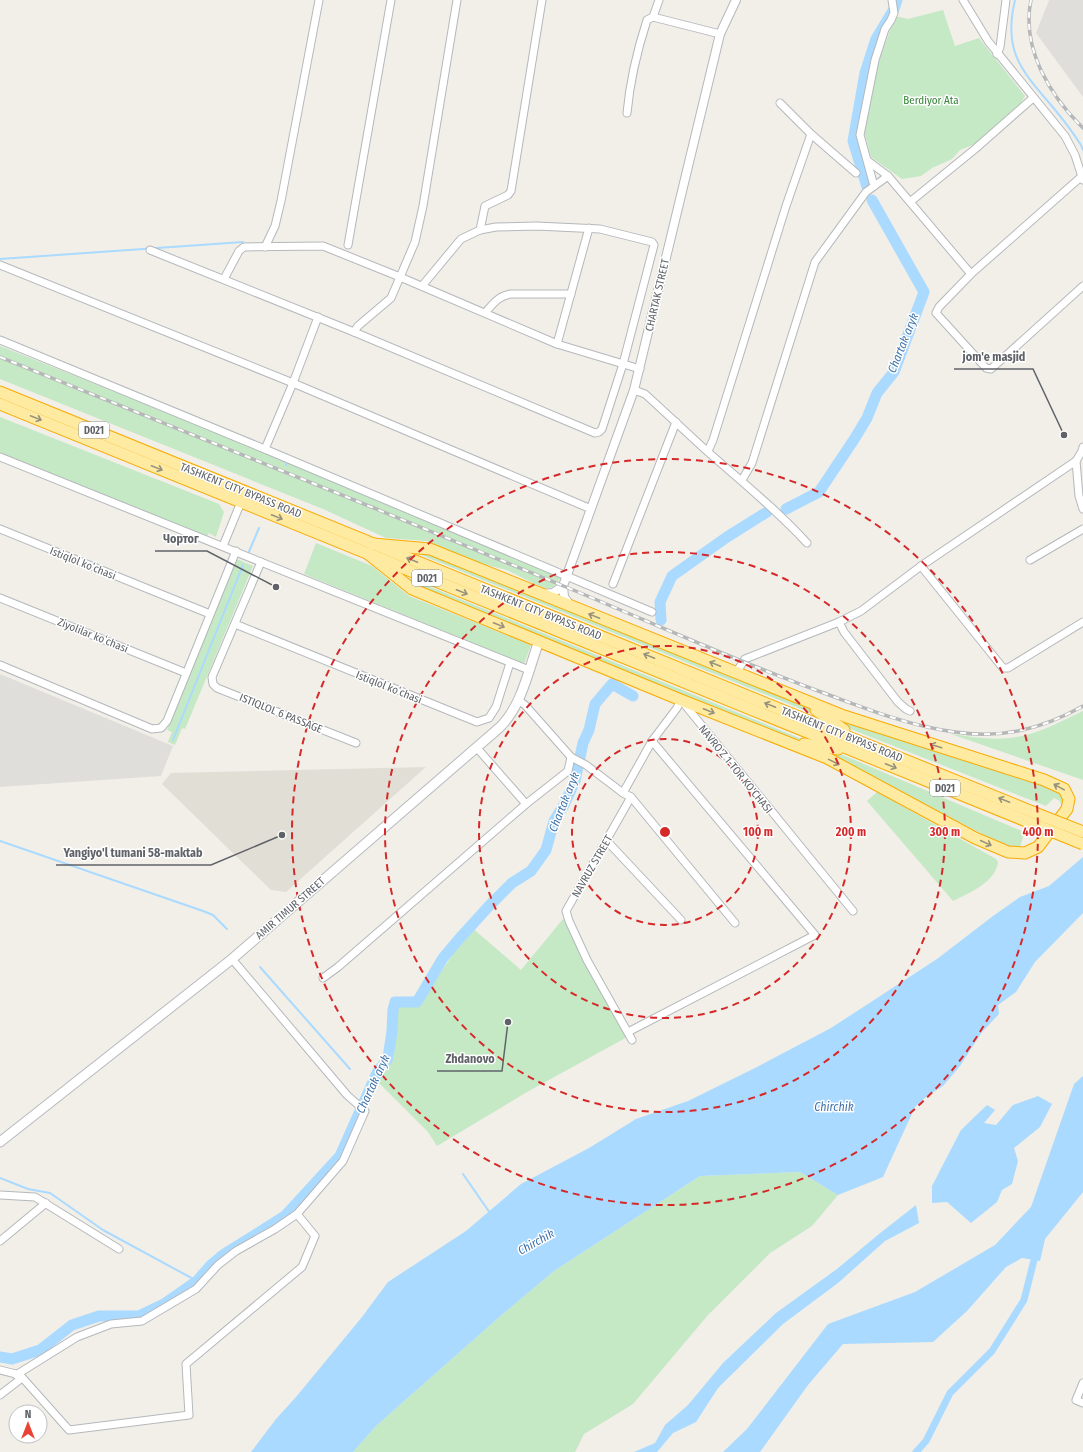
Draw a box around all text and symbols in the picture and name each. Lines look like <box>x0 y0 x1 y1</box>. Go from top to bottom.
park label: Berdiyor Ata <box>903 94 959 107</box>
street label: CHARTAK STREET <box>643 257 672 333</box>
water label: Chartak aryk <box>885 311 921 375</box>
callout: jom'e masjid <box>954 345 1033 369</box>
text: jom'e masjid <box>962 350 1025 364</box>
one-way arrow <box>30 415 42 423</box>
road number: D021 <box>79 422 109 438</box>
street label: TASHKENT CITY BYPASS ROAD <box>178 460 303 521</box>
one-way arrow <box>150 464 162 472</box>
one-way arrow <box>270 513 282 521</box>
callout: Чортог <box>155 527 207 551</box>
text: Чортог <box>163 532 199 546</box>
street label: Istiqlol koʻchasi <box>48 544 118 583</box>
one-way arrow <box>407 555 419 563</box>
road number: D021 <box>412 570 442 586</box>
street label: TASHKENT CITY BYPASS ROAD <box>478 582 603 643</box>
one-way arrow <box>456 588 468 596</box>
one-way arrow <box>589 611 601 619</box>
street label: Ziyolilar koʻchasi <box>56 615 130 656</box>
one-way arrow <box>492 621 504 629</box>
one-way arrow <box>644 652 656 659</box>
one-way arrow <box>709 660 721 668</box>
street label: Istiqlol koʻchasi <box>354 668 424 707</box>
street label: ISTIQLOL 6 PASSAGE <box>237 691 324 736</box>
one-way arrow <box>764 700 776 708</box>
street label: TASHKENT CITY BYPASS ROAD <box>779 704 904 765</box>
one-way arrow <box>703 708 715 716</box>
street label: NAVRO'Z 1-TOR KO'CHASI <box>696 723 775 816</box>
one-way arrow <box>929 742 942 749</box>
one-way arrow <box>828 759 840 766</box>
one-way arrow <box>885 762 897 770</box>
water label: Chartak aryk <box>546 770 582 834</box>
road number: D021 <box>930 780 960 796</box>
one-way arrow <box>1053 783 1065 790</box>
one-way arrow <box>999 796 1011 803</box>
centre of rings <box>658 825 672 839</box>
text: 100 m <box>743 825 773 839</box>
text: 200 m <box>835 825 866 839</box>
text: 300 m <box>929 825 960 839</box>
text: 400 m <box>1023 825 1053 839</box>
street label: NAVRUZ STREET <box>569 832 616 900</box>
one-way arrow <box>980 840 992 847</box>
callout: Yangiyo'l tumani 58-maktab <box>56 841 211 865</box>
text: Yangiyo'l tumani 58-maktab <box>62 846 203 860</box>
street label: AMIR TIMUR STREET <box>253 874 328 942</box>
callout: Zhdanovo <box>437 1047 502 1071</box>
text: Zhdanovo <box>445 1052 495 1066</box>
water label: Chartak aryk <box>353 1053 393 1115</box>
water label: Chirchik <box>814 1100 854 1114</box>
water label: Chirchik <box>515 1226 557 1258</box>
north arrow <box>8 1404 48 1444</box>
text: N <box>25 1408 31 1421</box>

